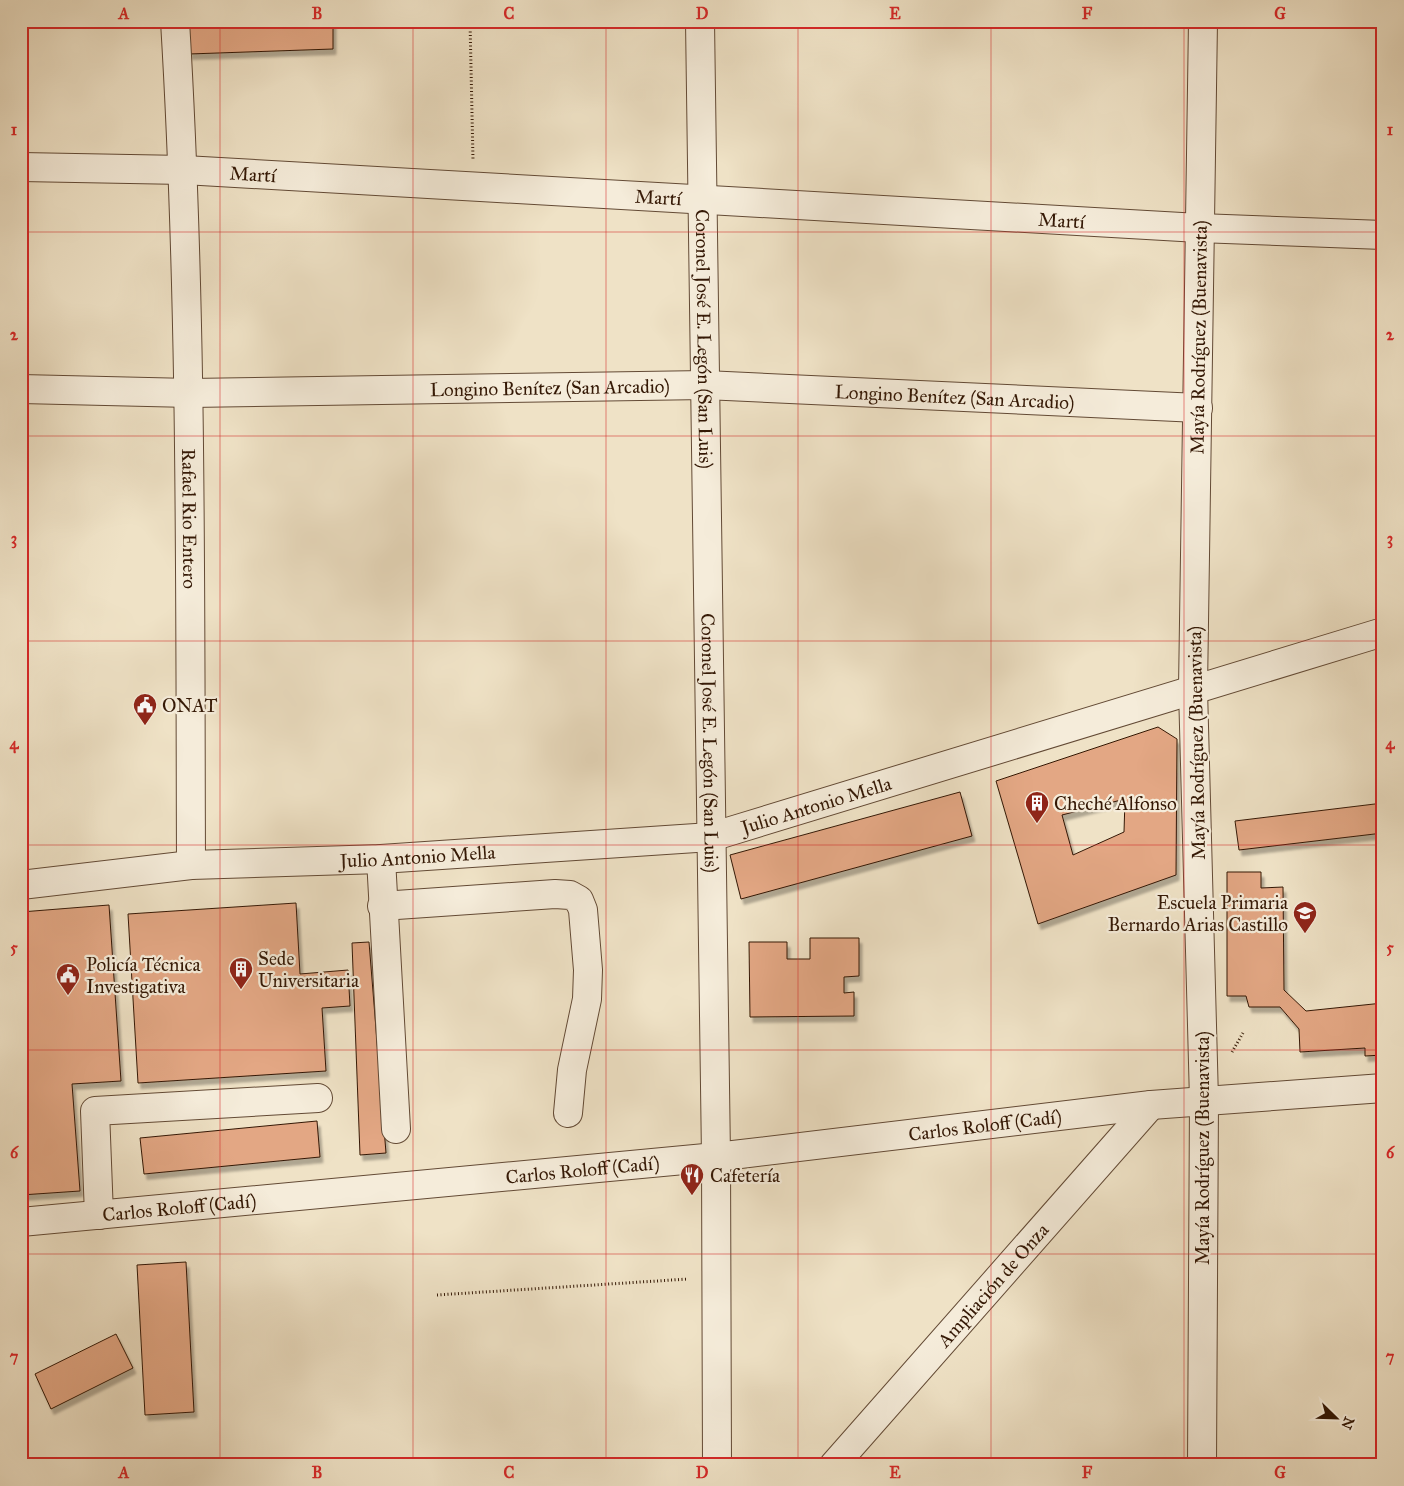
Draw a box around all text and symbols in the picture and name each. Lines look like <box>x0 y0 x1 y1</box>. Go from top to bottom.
text: A <box>118 4 130 23</box>
text: B <box>312 4 322 23</box>
text: C <box>504 4 515 23</box>
text: D <box>696 4 709 23</box>
text: E <box>889 4 901 23</box>
text: F <box>1082 4 1093 23</box>
text: G <box>1274 4 1286 23</box>
text: 1 <box>11 120 18 139</box>
text: 1 <box>1387 120 1394 139</box>
street label: Martí <box>229 162 278 187</box>
street label: Martí <box>634 185 683 210</box>
street label: Martí <box>1038 208 1086 234</box>
street label: Coronel José E. Legón (San Luis) <box>691 209 717 469</box>
street label: Mayía Rodríguez (Buenavista) <box>1186 220 1213 454</box>
text: 2 <box>10 325 19 344</box>
text: 2 <box>1386 325 1395 344</box>
street label: Longino Benítez (San Arcadio) <box>430 375 670 402</box>
street label: Longino Benítez (San Arcadio) <box>834 380 1075 415</box>
street label: Rafael Rio Entero <box>177 448 201 589</box>
text: 3 <box>11 529 17 549</box>
text: 3 <box>1387 529 1393 549</box>
street label: Coronel José E. Legón (San Luis) <box>696 613 723 873</box>
street label: Mayía Rodríguez (Buenavista) <box>1183 626 1211 860</box>
public building icon: ONAT <box>132 692 158 726</box>
place label: ONAT <box>162 694 218 717</box>
text: 4 <box>10 734 20 754</box>
text: 4 <box>1386 734 1396 754</box>
street label: Julio Antonio Mella <box>737 771 895 841</box>
building icon: Cheché Alfonso <box>1024 790 1050 824</box>
place label: Cheché Alfonso <box>1054 792 1177 815</box>
street label: Julio Antonio Mella <box>337 840 497 873</box>
place label: Escuela Primaria Bernardo Arias Castillo <box>1108 891 1289 936</box>
school or university icon: Escuela Primaria Bernardo Arias Castillo <box>1292 900 1318 934</box>
text: 5 <box>10 938 18 957</box>
text: 5 <box>1386 938 1394 957</box>
place label: Sede Universitaria <box>258 947 360 992</box>
place label: Policía Técnica Investigativa <box>86 953 202 999</box>
building icon: Sede Universitaria <box>228 956 254 990</box>
public building icon: Policía Técnica Investigativa <box>55 962 81 996</box>
street label: Mayía Rodríguez (Buenavista) <box>1191 1031 1215 1265</box>
street label: Carlos Roloff (Cadí) <box>907 1105 1063 1146</box>
text: 6 <box>10 1143 19 1162</box>
text: 6 <box>1386 1143 1395 1162</box>
street label: Carlos Roloff (Cadí) <box>505 1151 661 1189</box>
restaurant icon: Cafetería <box>679 1162 705 1196</box>
place label: Cafetería <box>710 1164 781 1187</box>
street label: Carlos Roloff (Cadí) <box>101 1189 257 1226</box>
street label: Ampliación de Onza <box>932 1218 1054 1352</box>
text: 7 <box>10 1347 19 1366</box>
text: 7 <box>1386 1347 1395 1366</box>
north arrow <box>1312 1394 1362 1444</box>
text: N <box>1337 1414 1358 1432</box>
text: A <box>118 1463 130 1482</box>
text: B <box>312 1463 322 1482</box>
text: C <box>504 1463 515 1482</box>
text: D <box>696 1463 709 1482</box>
text: E <box>889 1463 901 1482</box>
text: F <box>1082 1463 1093 1482</box>
text: G <box>1274 1463 1286 1482</box>

